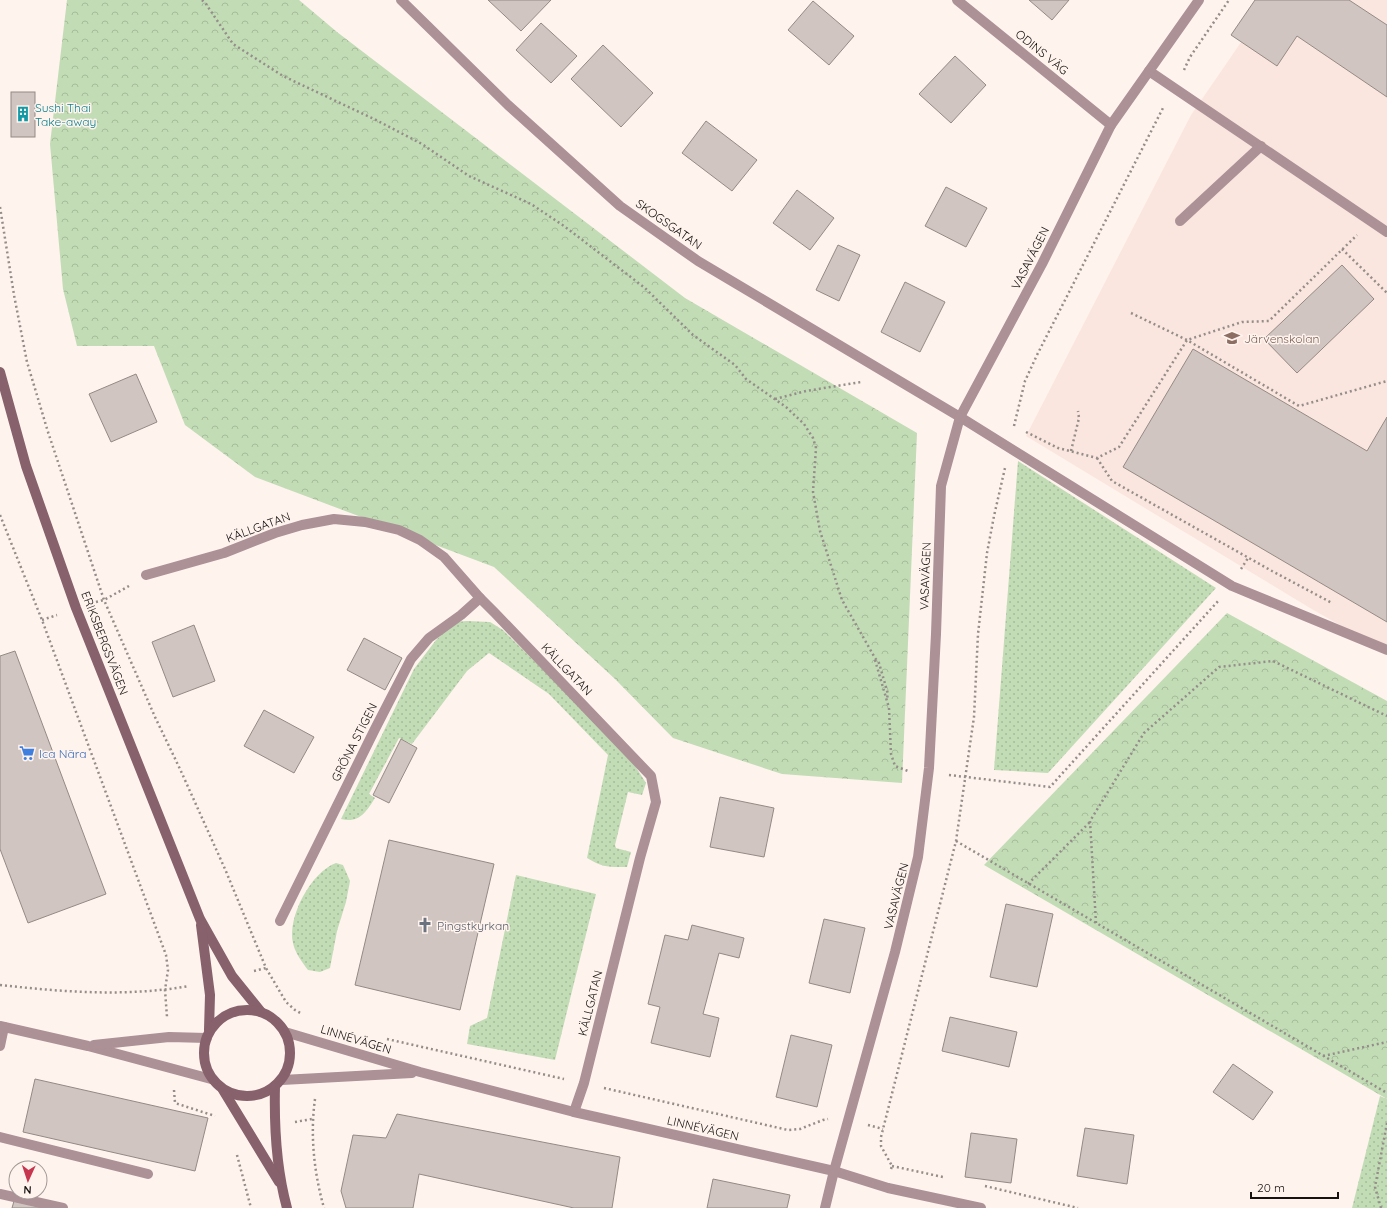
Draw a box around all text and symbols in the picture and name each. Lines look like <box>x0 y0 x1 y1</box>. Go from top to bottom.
street label: ODINS VÄG <box>1013 26 1071 78</box>
place label: Sushi Thai Take-away <box>35 100 96 129</box>
building icon: Sushi Thai Take-away <box>14 105 32 123</box>
street label: SKOGSGATAN <box>633 196 705 252</box>
street label: VASAVÄGEN <box>1008 224 1052 292</box>
school or university icon: Järvenskolan <box>1223 329 1241 347</box>
place label: Järvenskolan <box>1244 331 1319 346</box>
street label: KÄLLGATAN <box>224 508 292 546</box>
street label: VASAVÄGEN <box>916 542 934 610</box>
street label: ERIKSBERGSVÄGEN <box>78 589 132 697</box>
street label: KÄLLGATAN <box>538 640 596 698</box>
street label: GRÖNA STIGEN <box>328 700 380 784</box>
supermarket icon: Ica Nära <box>18 744 36 762</box>
place label: Ica Nära <box>39 746 87 761</box>
street label: VASAVÄGEN <box>880 861 912 931</box>
church icon: Pingstkyrkan <box>416 916 434 934</box>
place label: Pingstkyrkan <box>437 918 509 933</box>
street label: KÄLLGATAN <box>575 969 605 1037</box>
street label: LINNÉVÄGEN <box>319 1021 393 1057</box>
street label: LINNÉVÄGEN <box>666 1112 740 1144</box>
north arrow <box>8 1160 48 1200</box>
scale bar <box>1251 1174 1338 1200</box>
text: 20 m <box>1257 1180 1285 1195</box>
text: N <box>23 1183 32 1197</box>

